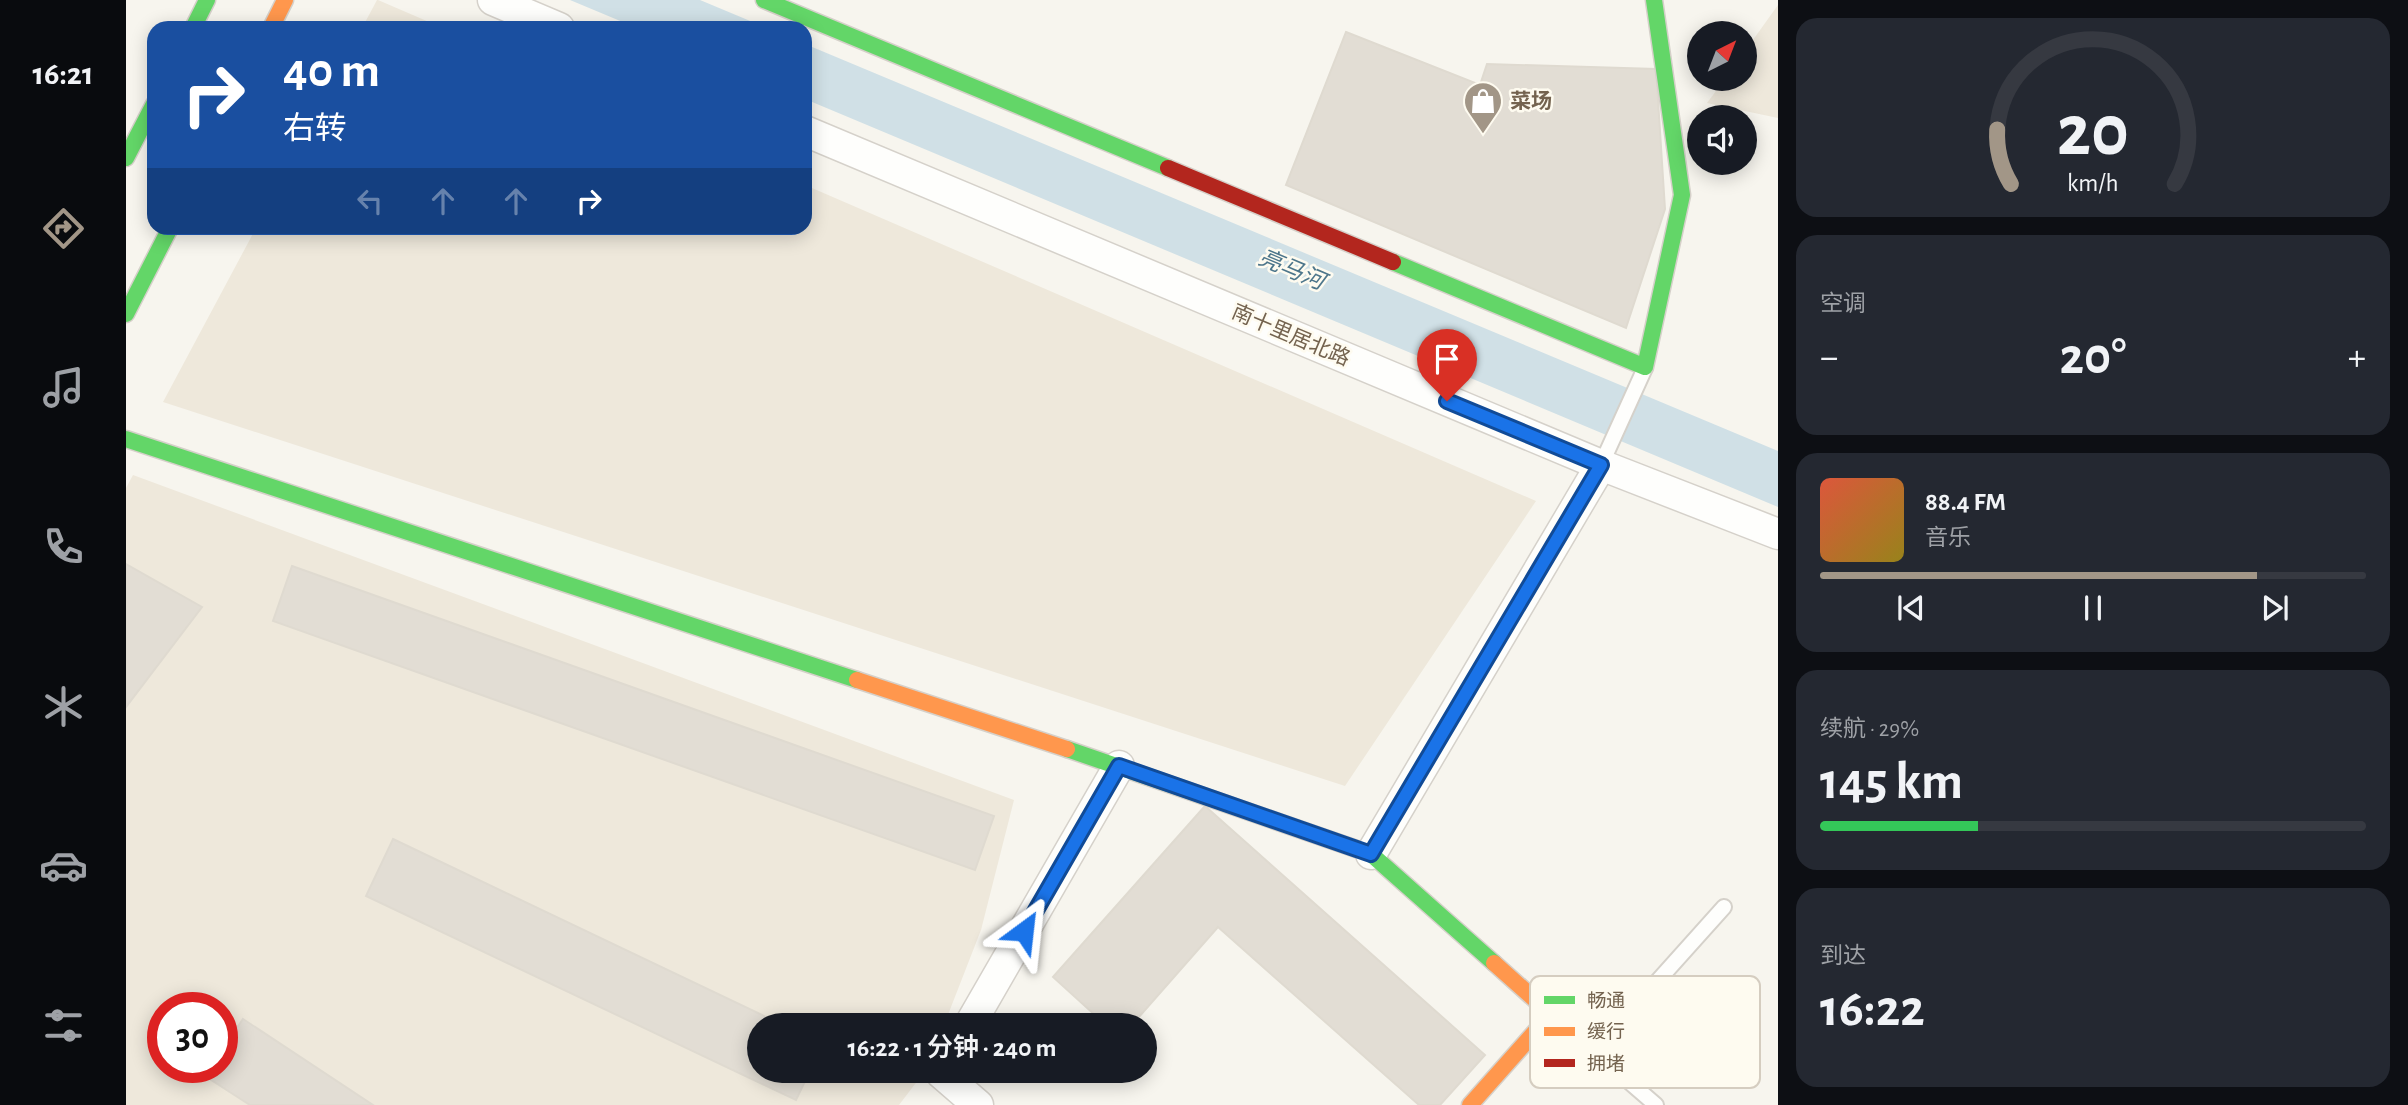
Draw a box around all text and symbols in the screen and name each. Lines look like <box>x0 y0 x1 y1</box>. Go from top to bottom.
north arrow <box>1687 21 1757 91</box>
map controls <box>1687 21 1757 175</box>
text: 40 m <box>283 47 380 96</box>
icon: right <box>168 49 259 140</box>
text: 16:21 <box>33 58 93 90</box>
shop icon: 菜场 <box>1462 80 1504 135</box>
place label: 菜场 <box>1510 90 1552 112</box>
text: 20 <box>2057 96 2129 169</box>
button: sound <box>1687 105 1757 175</box>
text: 右转 <box>283 113 347 145</box>
text: km/h <box>2067 171 2119 196</box>
icon: left <box>351 182 389 220</box>
icon: ahead <box>424 182 462 220</box>
icon: ahead <box>497 182 535 220</box>
icon: right <box>570 182 608 220</box>
icon: directions <box>39 204 88 253</box>
water label: 亮马河 <box>1255 244 1332 296</box>
text: 空调 <box>1820 293 1866 316</box>
street label: 南十里居北路 <box>1229 300 1353 370</box>
pin <box>1417 329 1477 401</box>
text: 20° <box>2060 331 2126 383</box>
text: − <box>1820 339 1838 377</box>
text: + <box>2348 339 2366 377</box>
icon: arrive <box>1428 340 1466 378</box>
icon: music <box>39 363 88 412</box>
text: 88.4 FM <box>1925 489 2006 515</box>
icon: phone <box>39 522 88 571</box>
text: 音乐 <box>1925 527 1971 550</box>
icon: previous <box>1892 589 1930 627</box>
icon: pause <box>2074 589 2112 627</box>
icon: next <box>2256 589 2294 627</box>
icon: climate <box>39 682 88 731</box>
text: 续航 · 29% <box>1820 718 1919 741</box>
text: 145 km <box>1820 756 1963 808</box>
icon: car <box>39 841 88 890</box>
position arrow <box>987 894 1061 968</box>
text: 到达 <box>1820 945 1866 968</box>
legend <box>1530 976 1760 1088</box>
text: 16:22 <box>1820 983 1925 1035</box>
text: 畅通 <box>1587 991 1625 1011</box>
speed limit sign: 30 <box>147 992 238 1083</box>
icon: filters <box>39 1001 88 1050</box>
text: 缓行 <box>1587 1021 1625 1042</box>
text: 16:22 · 1 分钟 · 240 m <box>847 1035 1057 1061</box>
text: 拥堵 <box>1587 1053 1625 1074</box>

